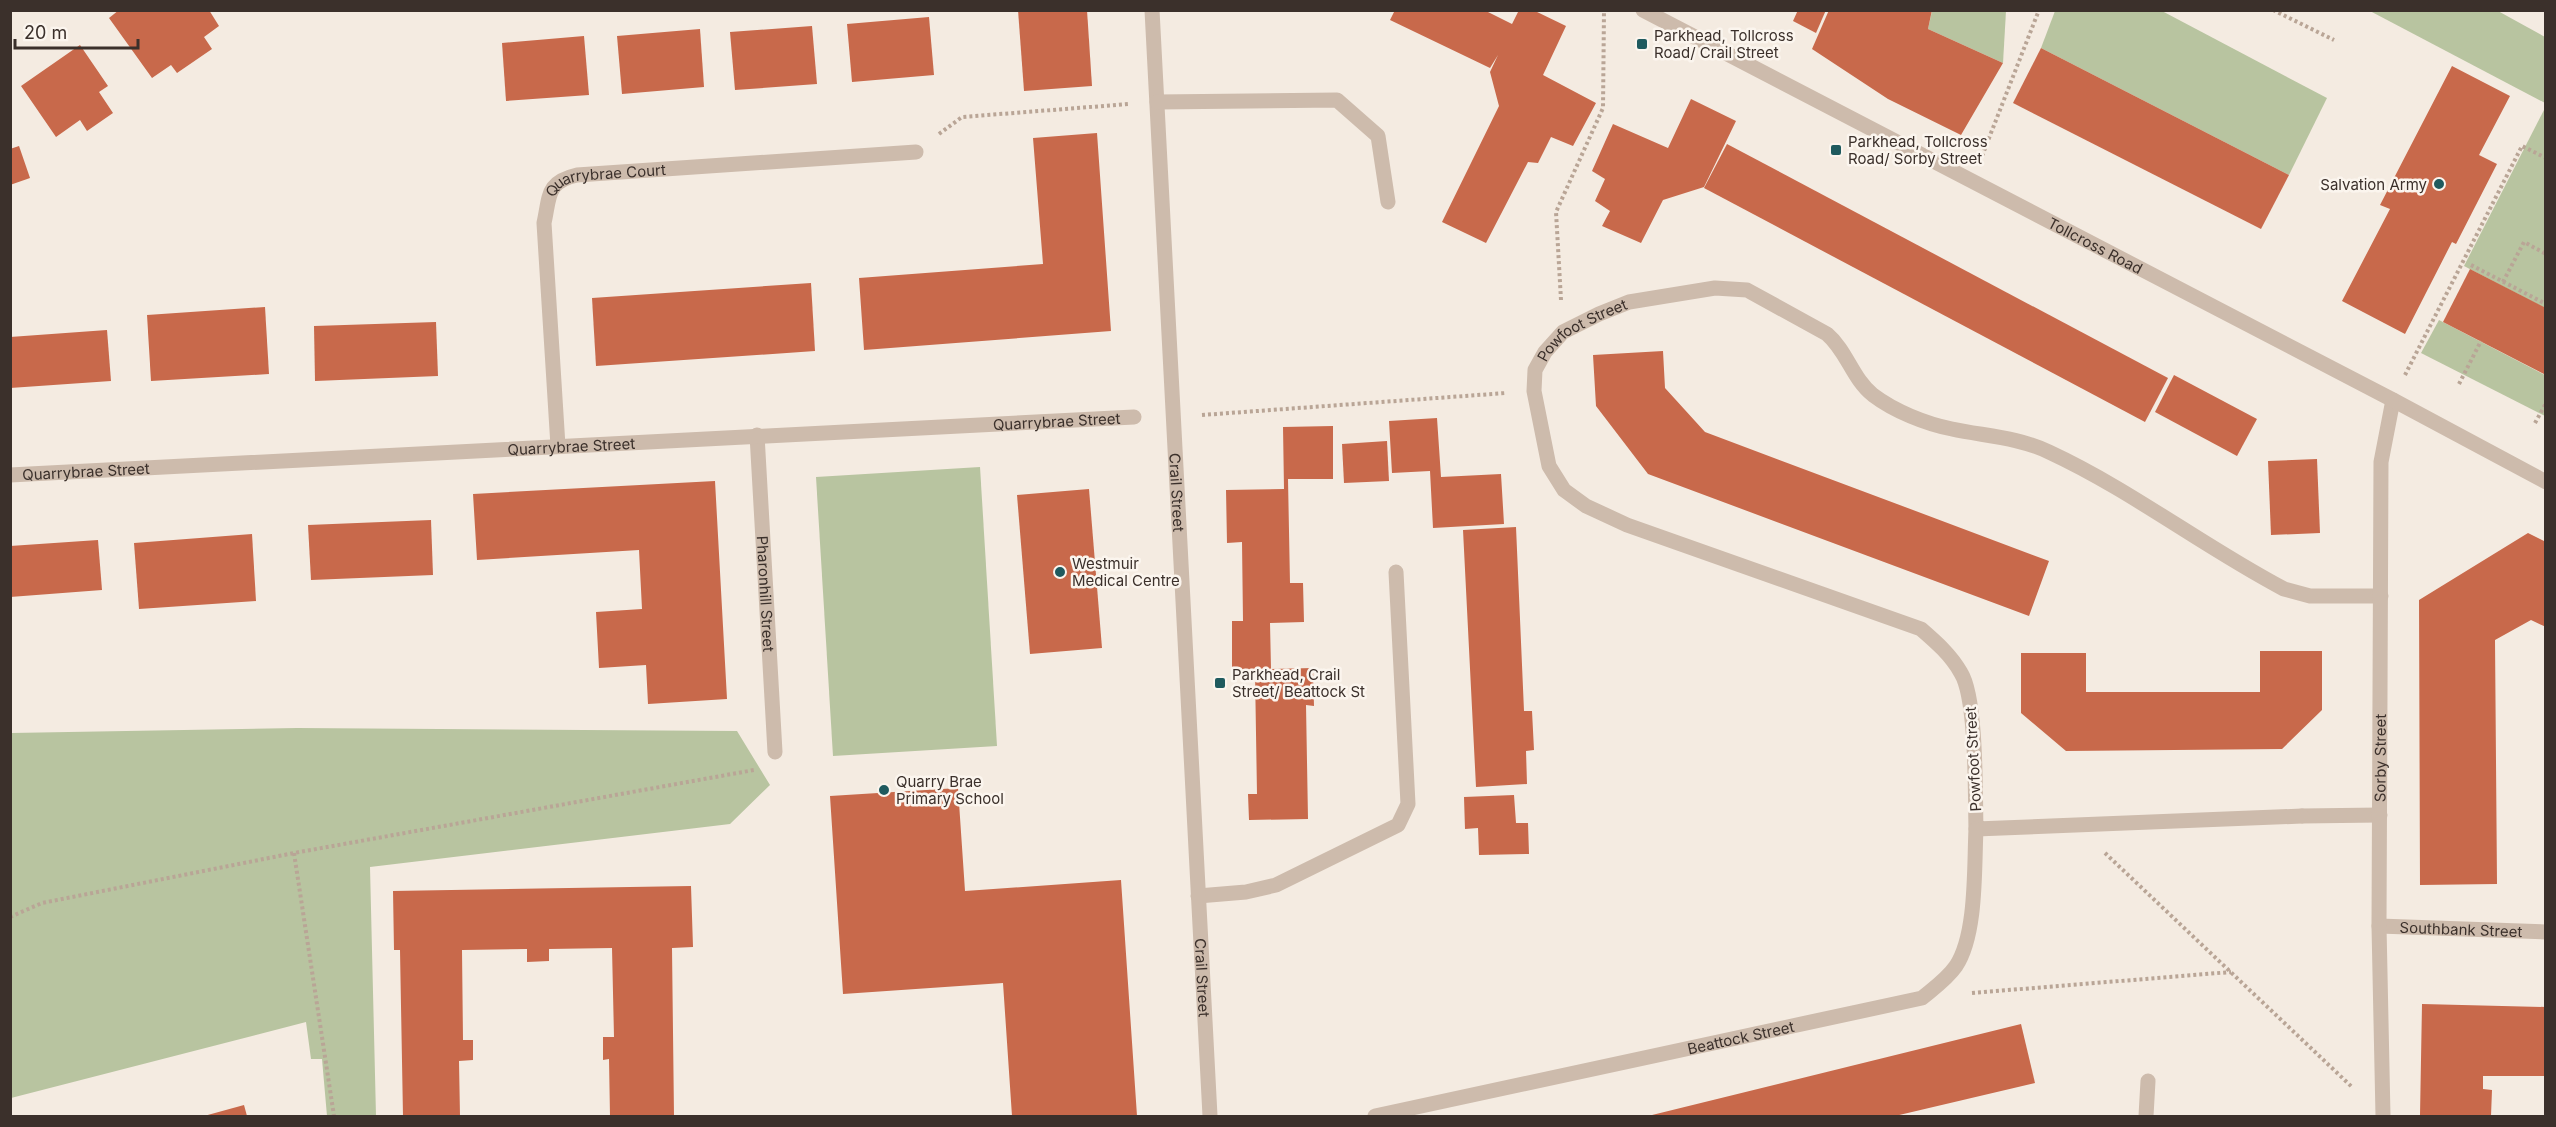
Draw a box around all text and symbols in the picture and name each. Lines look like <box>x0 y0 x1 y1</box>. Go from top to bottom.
scale bar <box>15 12 138 50</box>
text: 20 m <box>24 22 67 43</box>
place label: Parkhead, Tollcross Road/ Crail Street <box>1654 26 1794 62</box>
marker: Parkhead, Tollcross Road/ Crail Street <box>1635 37 1649 51</box>
place label: Parkhead, Tollcross Road/ Sorby Street <box>1848 132 1988 168</box>
marker: Parkhead, Tollcross Road/ Sorby Street <box>1829 143 1843 157</box>
street label: Quarrybrae Court <box>541 160 666 200</box>
place label: Salvation Army <box>2320 175 2428 194</box>
marker: Salvation Army <box>2432 177 2446 191</box>
street label: Tollcross Road <box>2045 213 2146 278</box>
street label: Powfoot Street <box>1532 294 1630 364</box>
street label: Quarrybrae Street <box>992 408 1121 434</box>
street label: Quarrybrae Street <box>507 433 636 459</box>
street label: Crail Street <box>1166 452 1189 532</box>
street label: Quarrybrae Street <box>22 458 150 484</box>
street label: Pharonhill Street <box>753 535 779 653</box>
place label: Westmuir Medical Centre <box>1072 554 1180 590</box>
marker: Westmuir Medical Centre <box>1053 565 1067 579</box>
place label: Parkhead, Crail Street/ Beattock St <box>1232 665 1365 701</box>
marker: Parkhead, Crail Street/ Beattock St <box>1213 676 1227 690</box>
street label: Powfoot Street <box>1961 706 1985 812</box>
street label: Sorby Street <box>2370 714 2389 802</box>
place label: Quarry Brae Primary School <box>896 772 1004 808</box>
marker: Quarry Brae Primary School <box>877 783 891 797</box>
street label: Southbank Street <box>2399 917 2523 941</box>
street label: Crail Street <box>1191 938 1214 1018</box>
street label: Beattock Street <box>1685 1016 1796 1058</box>

